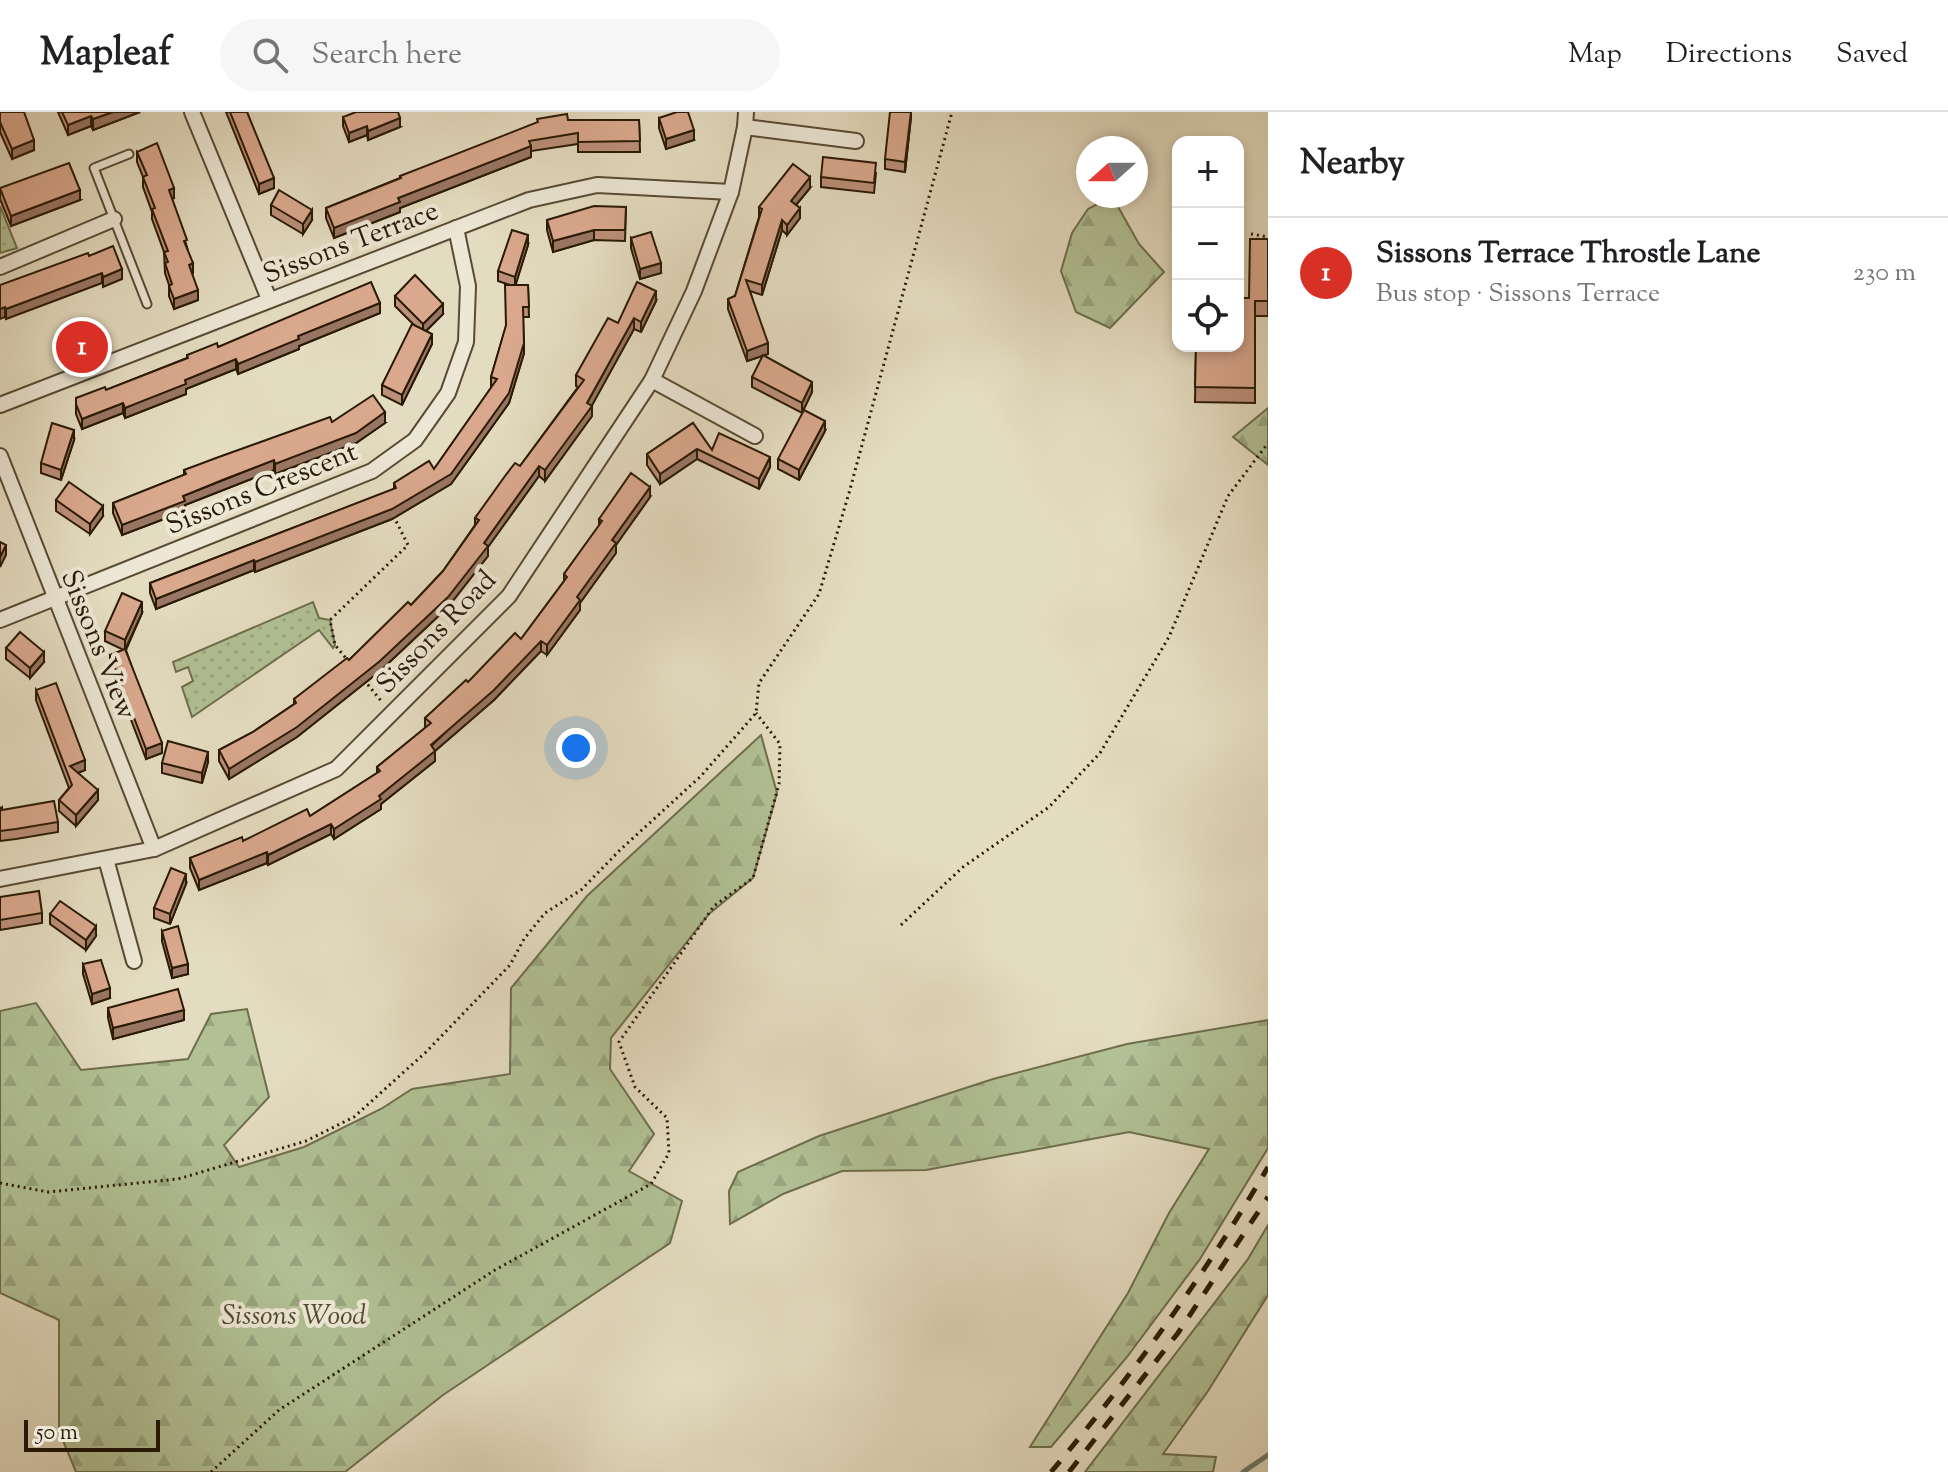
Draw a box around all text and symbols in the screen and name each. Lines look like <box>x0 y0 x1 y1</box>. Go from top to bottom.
search box <box>220 19 780 91</box>
text: Mapleaf <box>40 28 172 82</box>
icon: search <box>248 33 292 77</box>
text: Search here <box>312 34 462 77</box>
text: Map <box>1568 35 1622 75</box>
text: Directions <box>1666 35 1792 75</box>
text: Saved <box>1836 35 1908 75</box>
north arrow <box>1076 136 1148 208</box>
map controls <box>1172 136 1244 352</box>
button: + <box>1172 136 1244 208</box>
text: Nearby <box>1300 140 1405 189</box>
street label: Sissons Terrace <box>258 192 445 296</box>
button: − <box>1172 208 1244 280</box>
text: Sissons Terrace Throstle Lane <box>1376 233 1760 276</box>
text: 1 <box>1322 255 1330 292</box>
text: 230 m <box>1853 255 1916 292</box>
text: Bus stop · Sissons Terrace <box>1376 276 1660 313</box>
button: locate <box>1172 280 1244 352</box>
pin: 1 <box>56 317 108 377</box>
street label: Sissons Crescent <box>160 433 364 546</box>
street label: Sissons Road <box>368 562 507 704</box>
street label: Sissons View <box>49 564 145 726</box>
your location <box>556 728 596 768</box>
park label: Sissons Wood <box>222 1297 366 1337</box>
scale bar <box>24 1416 160 1452</box>
text: 50 m <box>36 1418 78 1450</box>

